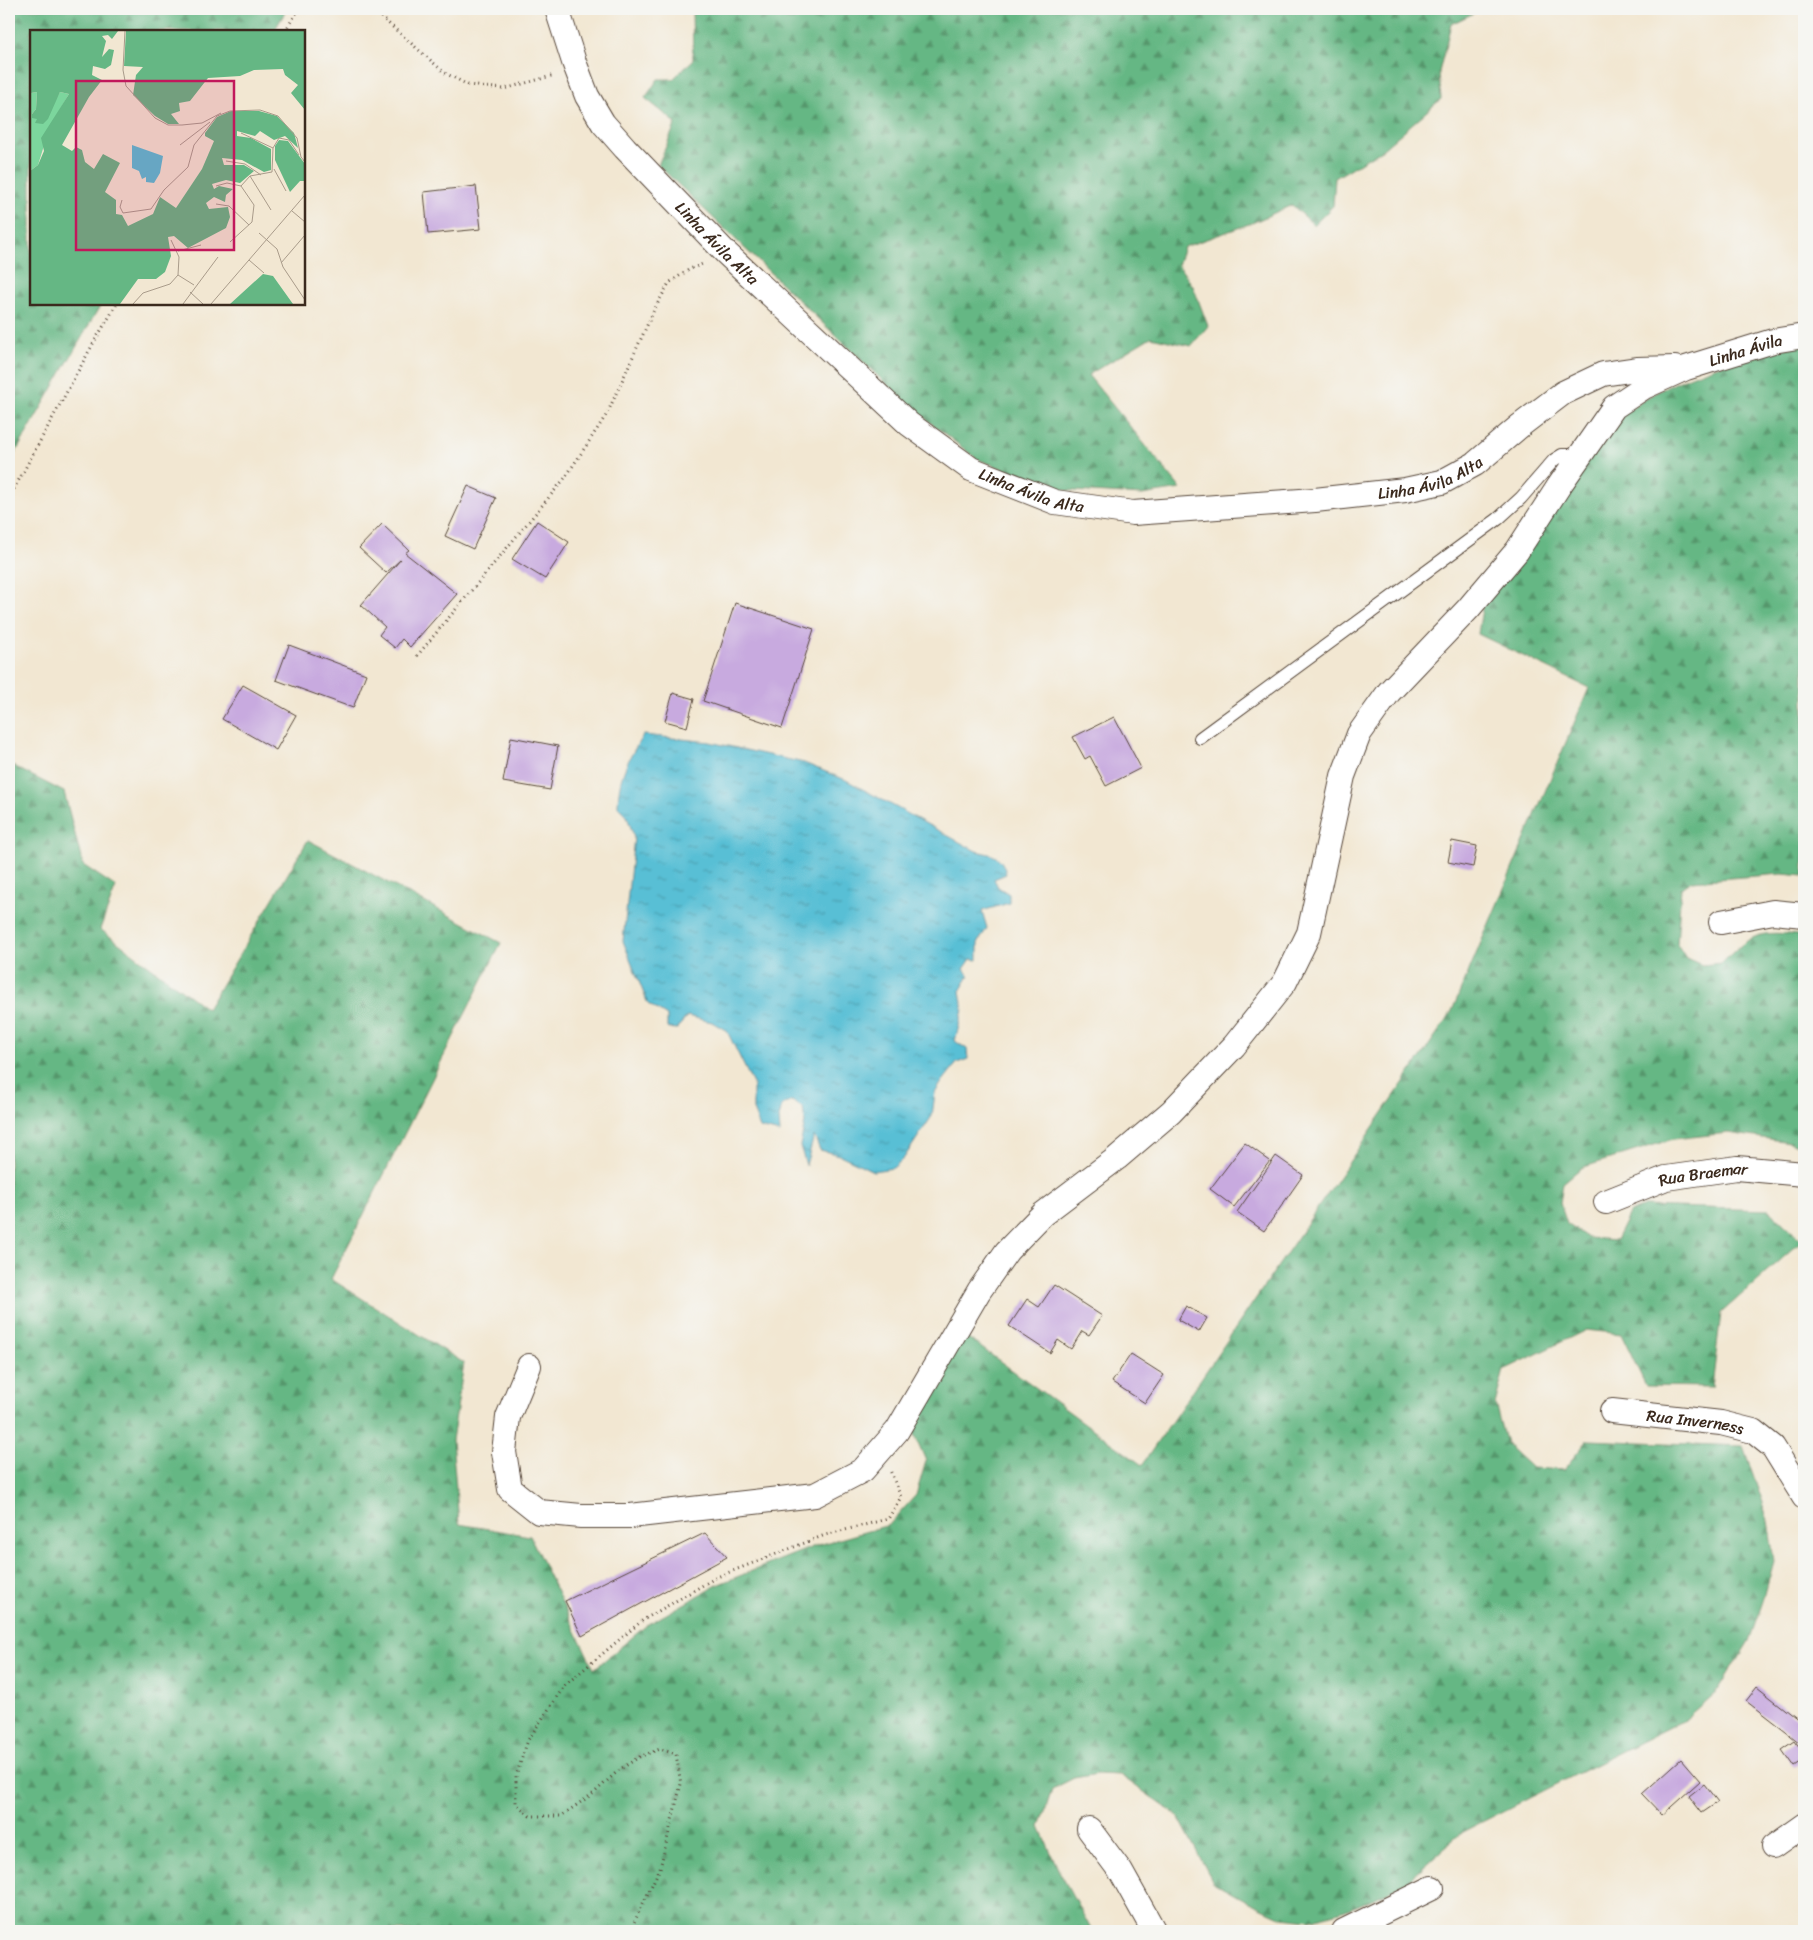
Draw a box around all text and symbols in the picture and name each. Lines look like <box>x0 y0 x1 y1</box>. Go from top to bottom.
inset map <box>30 30 305 305</box>
street label: Linha Ávila Alta <box>668 194 767 293</box>
street label: Linha Ávila <box>1705 325 1784 375</box>
street label: Linha Ávila Alta <box>1376 448 1490 507</box>
street label: Linha Ávila Alta <box>975 459 1087 521</box>
street label: Rua Braemar <box>1653 1153 1751 1194</box>
street label: Rua Inverness <box>1645 1400 1748 1443</box>

